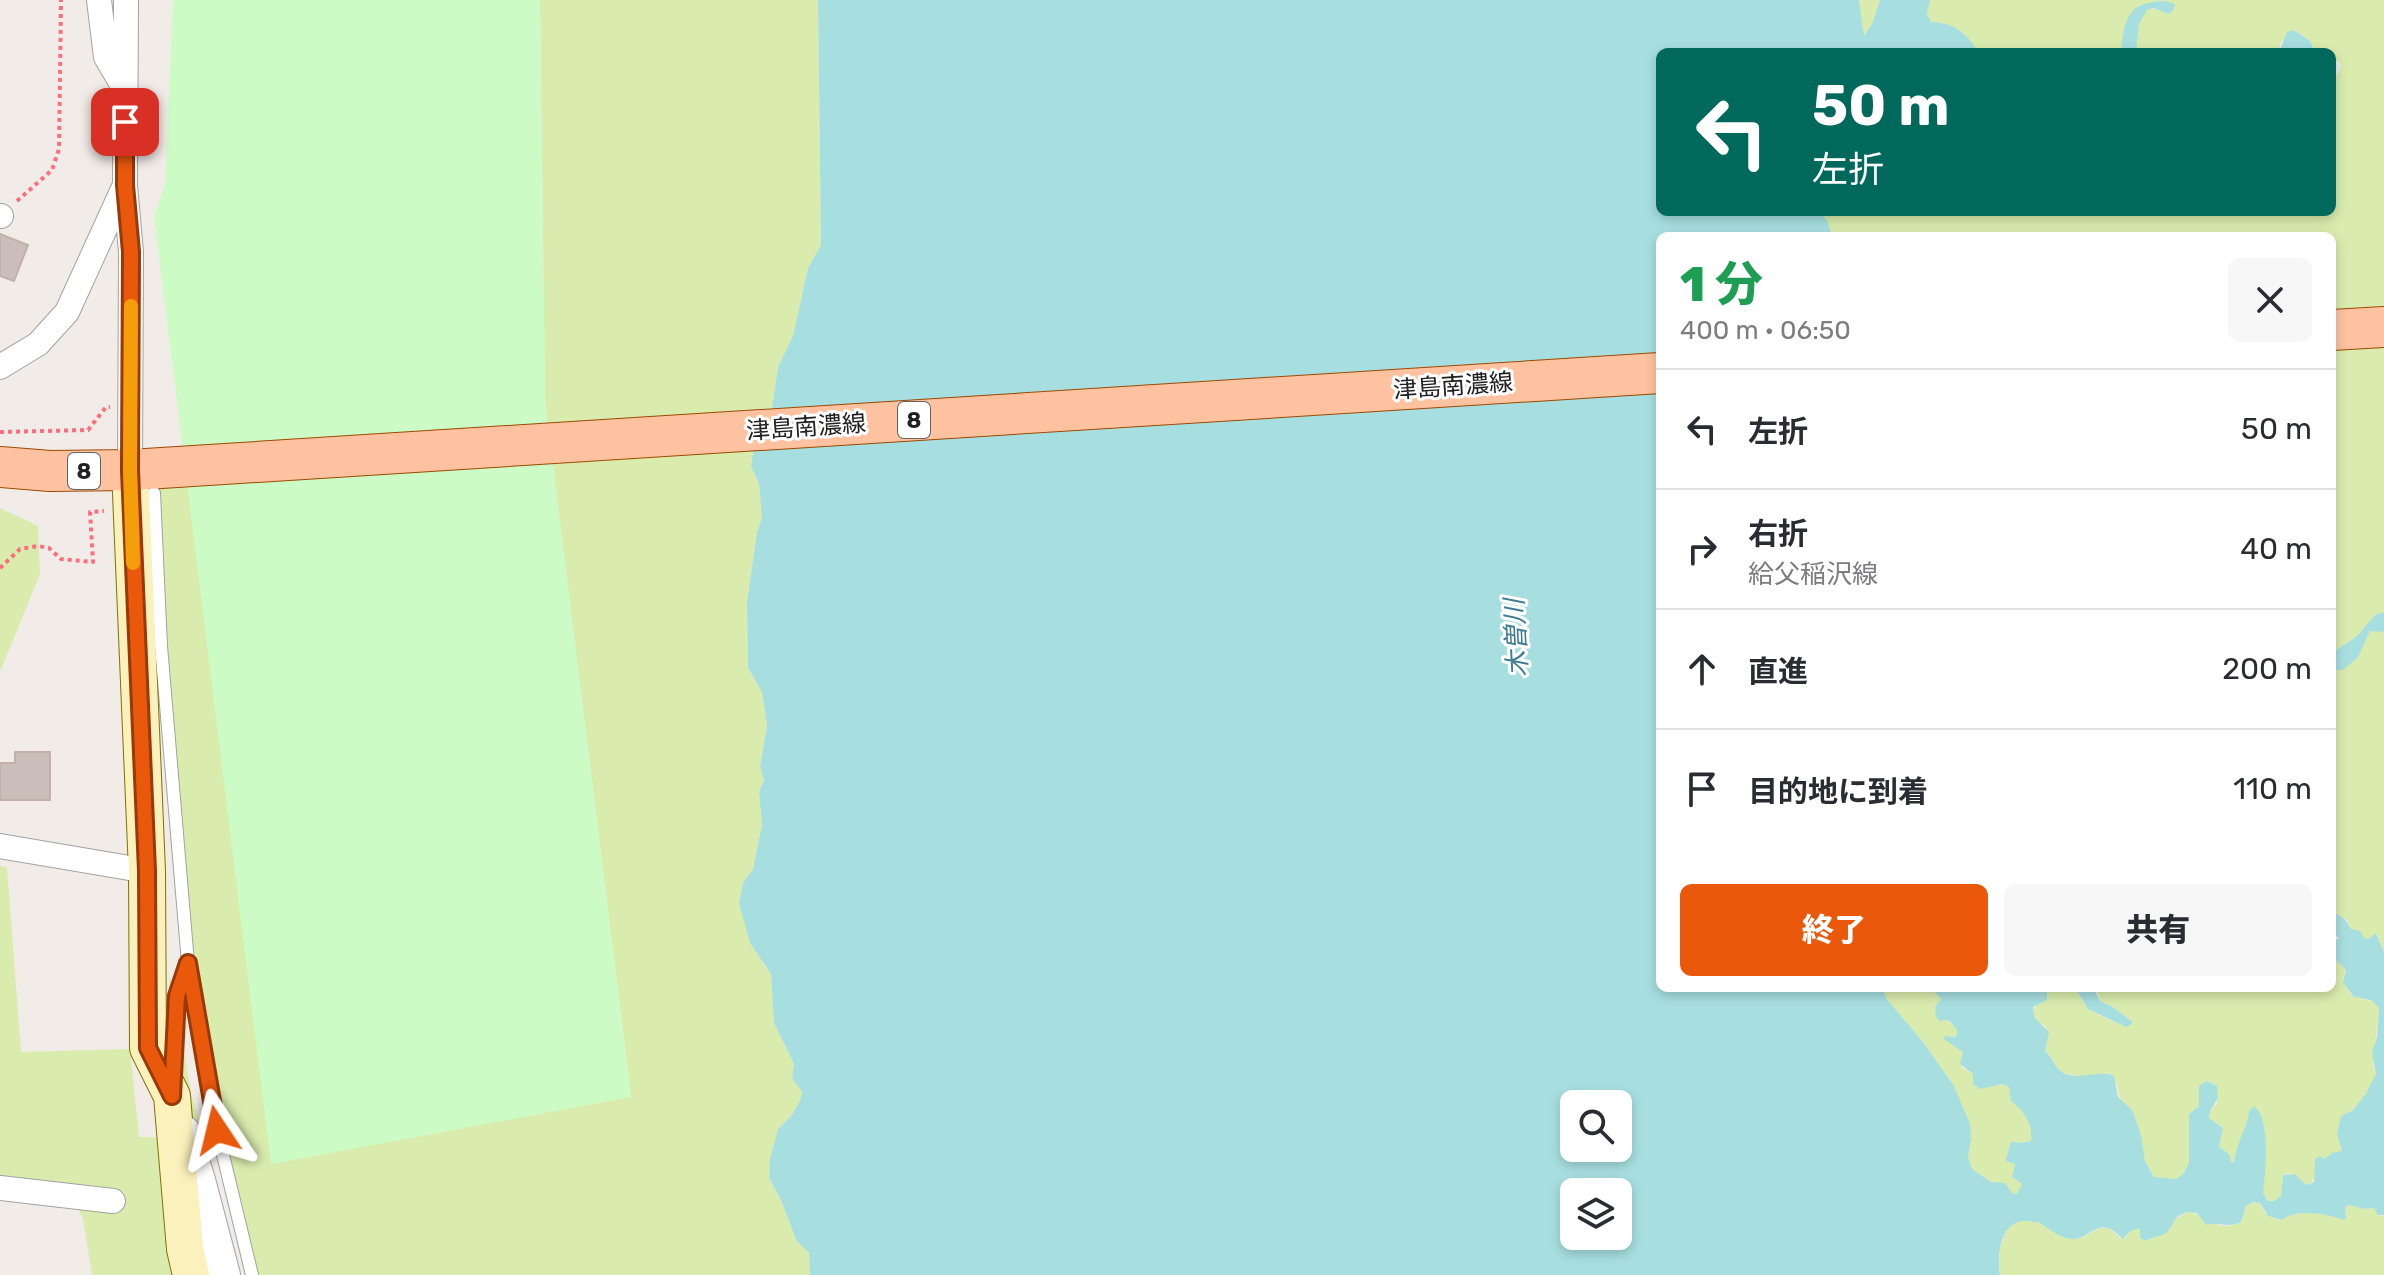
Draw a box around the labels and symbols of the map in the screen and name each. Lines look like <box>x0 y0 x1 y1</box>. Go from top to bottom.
pin <box>91 88 159 156</box>
street label: 津島南濃線 <box>1392 368 1514 404</box>
road number: 8 <box>898 402 930 438</box>
street label: 津島南濃線 <box>745 409 867 445</box>
road number: 8 <box>68 453 100 489</box>
water label: 木曽川 <box>1499 595 1534 678</box>
position arrow <box>175 1088 259 1172</box>

